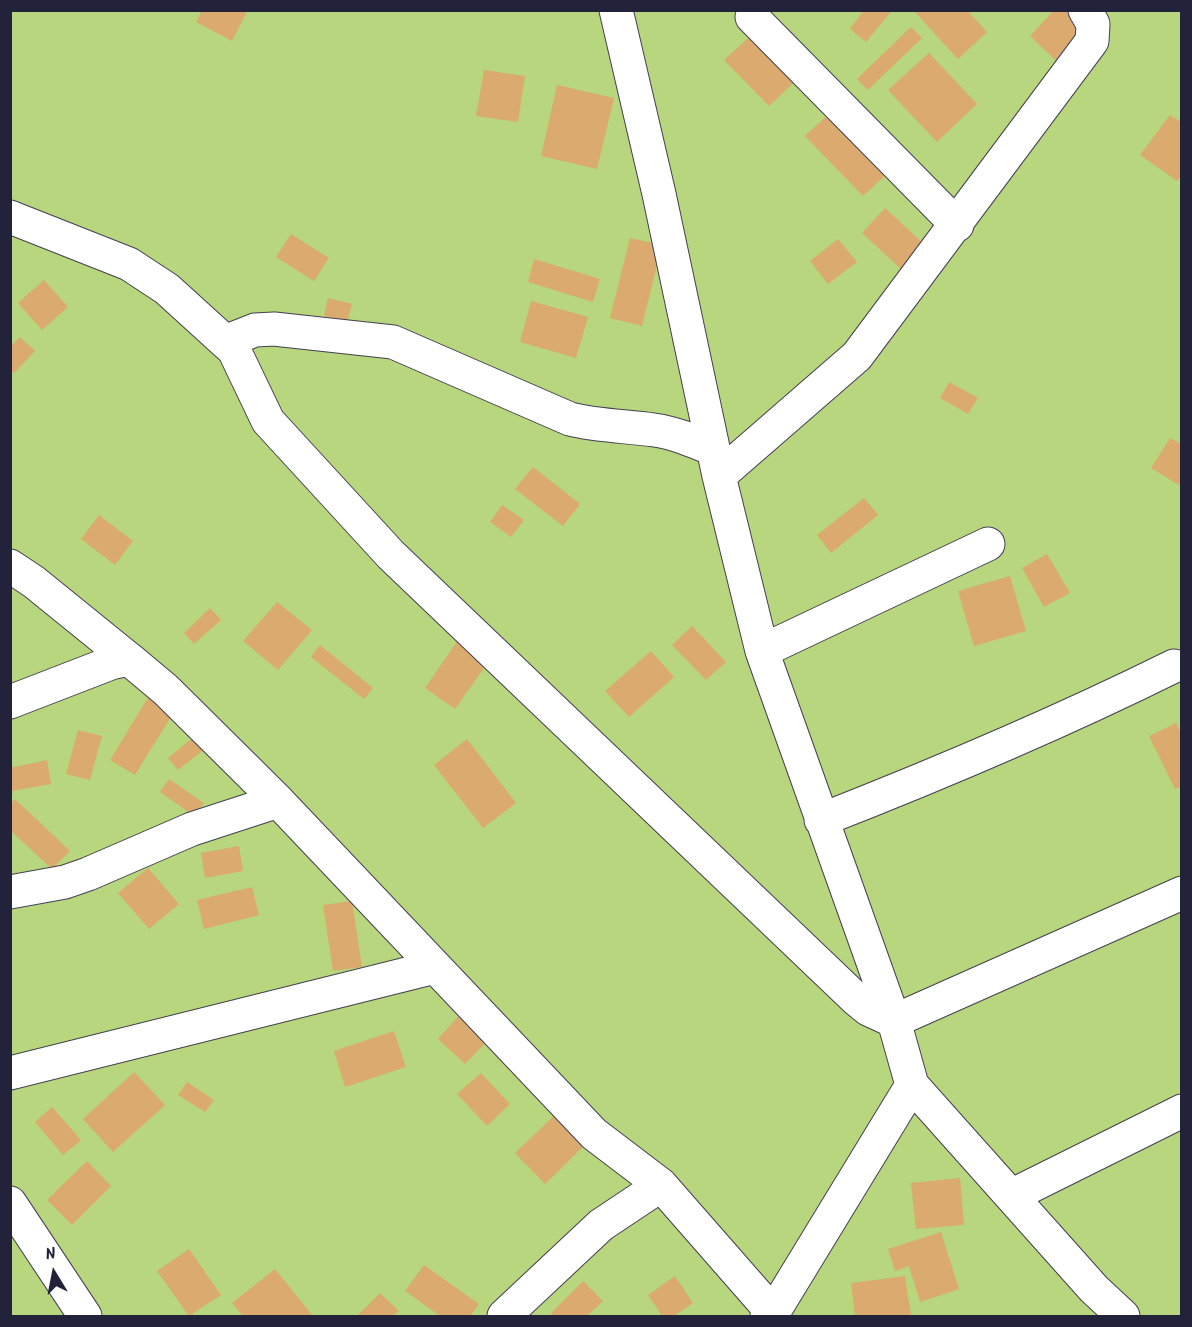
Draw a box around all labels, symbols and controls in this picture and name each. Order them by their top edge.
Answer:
text: N [44,1242,58,1268]
north arrow [24,1243,84,1303]

